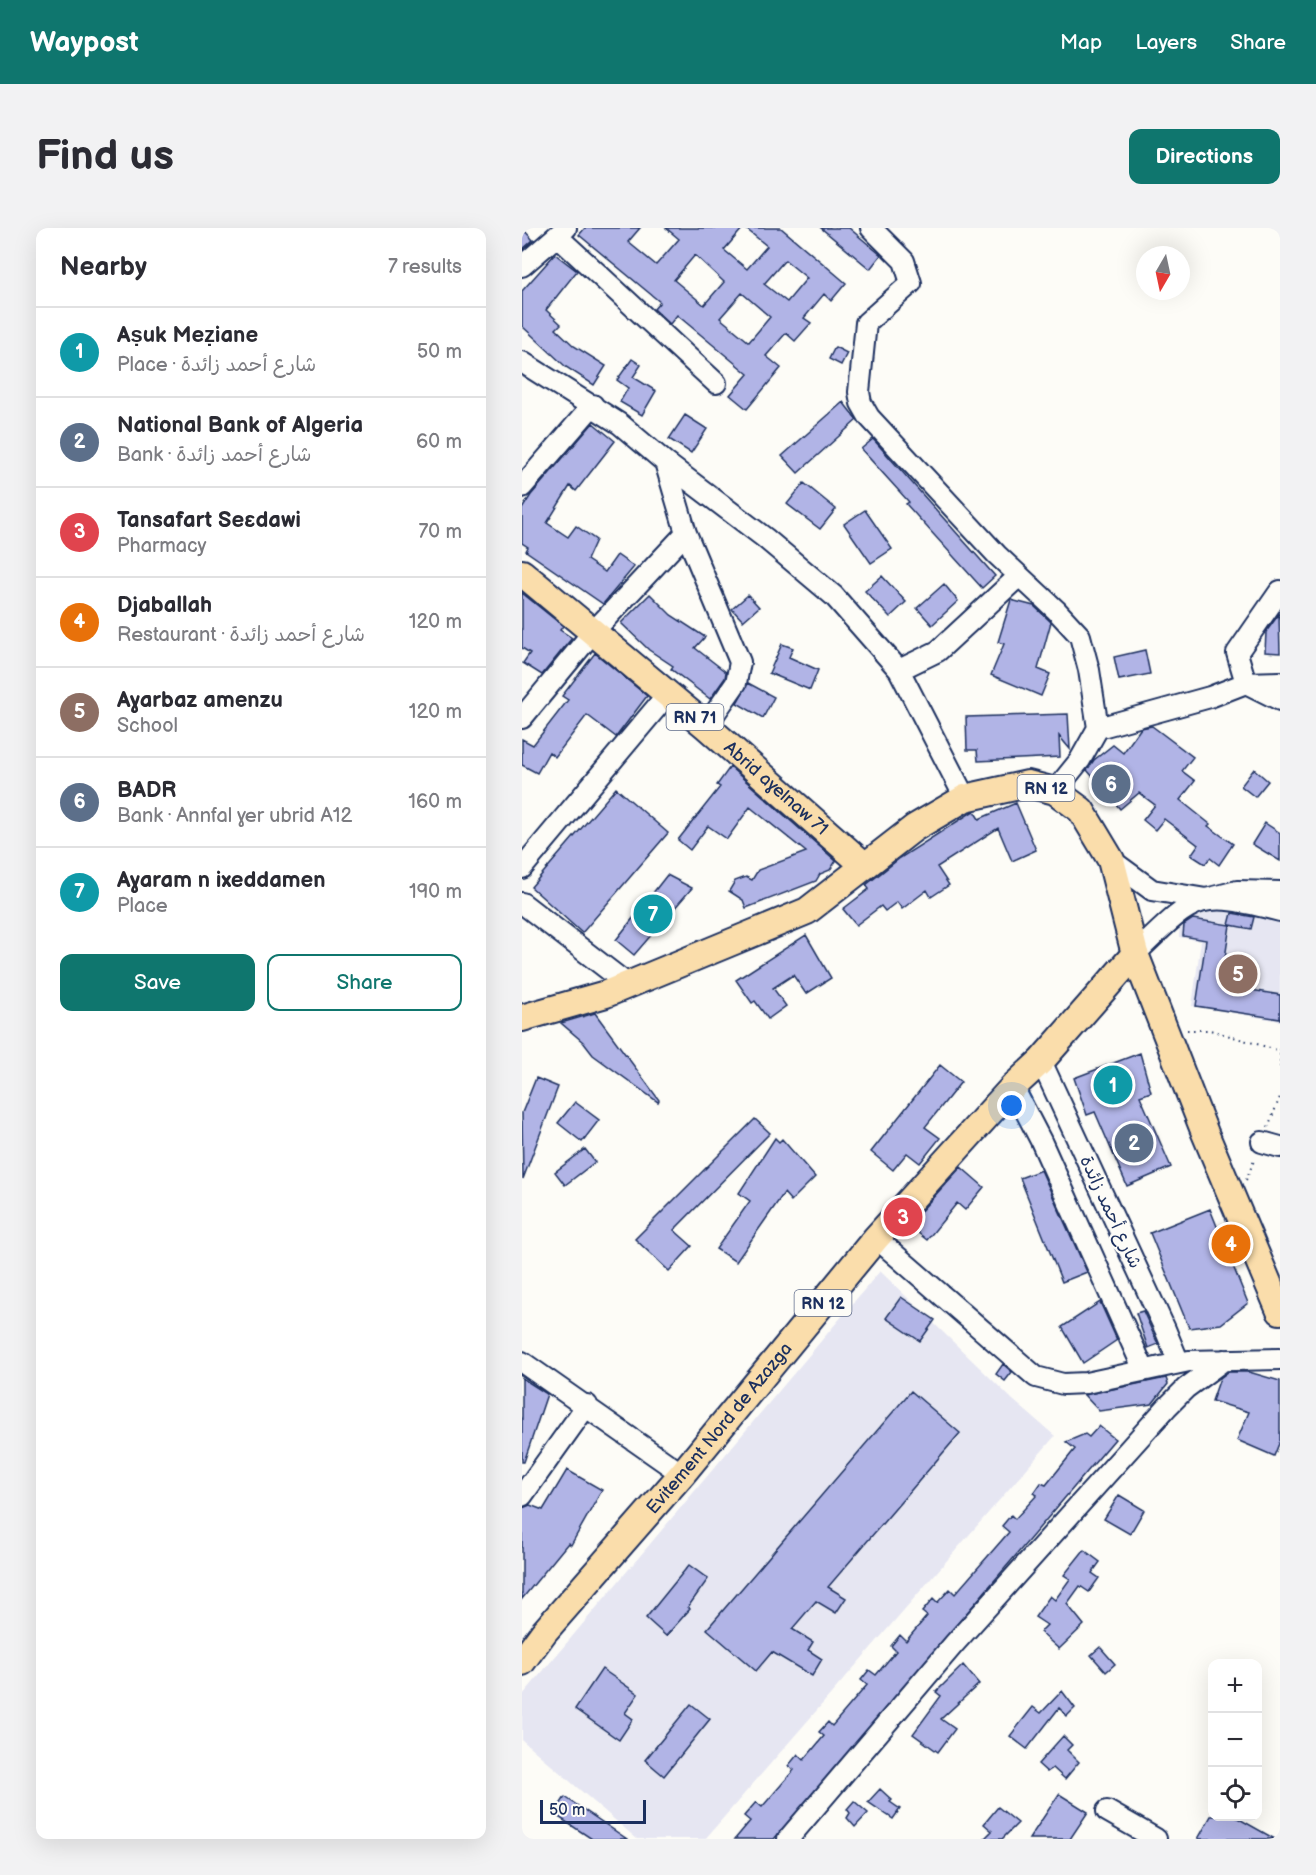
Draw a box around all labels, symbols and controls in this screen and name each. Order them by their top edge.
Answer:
text: Waypost [30,26,139,59]
text: Map [1060,30,1102,55]
text: Layers [1135,30,1197,55]
text: Share [1230,30,1286,55]
button: Directions [1129,129,1280,184]
text: Find us [36,131,174,182]
north arrow [1136,246,1190,300]
text: Nearby [60,252,147,283]
text: 7 results [388,255,462,279]
text: Aṣuk Meẓiane [117,322,258,349]
text: 1 [75,340,84,364]
text: 50 m [417,340,462,364]
text: Place · شارع أحمد زائدة [117,353,316,377]
text: National Bank of Algeria [117,412,363,439]
text: 2 [74,430,85,454]
text: 60 m [416,430,462,454]
text: Bank · شارع أحمد زائدة [117,443,312,467]
text: Tansafart Seɛdawi [117,507,301,534]
text: 3 [74,520,85,544]
text: 70 m [418,520,462,544]
text: Pharmacy [117,534,207,558]
text: Djaballah [117,592,212,619]
text: 4 [74,610,85,634]
text: 120 m [409,610,462,634]
text: Restaurant · شارع أحمد زائدة [117,623,365,647]
text: Aɣarbaz amenzu [117,687,283,714]
text: 5 [74,700,85,724]
text: 120 m [409,700,462,724]
road number: RN 71 [666,704,723,730]
text: School [117,714,178,738]
street label: Abrid aɣelnaw 71 [720,737,832,840]
pin: 6 [1092,762,1130,806]
road number: RN 12 [1018,775,1074,801]
text: BADR [117,777,176,804]
text: 6 [73,790,86,814]
text: 160 m [408,790,462,814]
text: Bank · Annfal ɣer ubrid A12 [117,804,352,828]
text: Aɣaram n ixeddamen [117,867,326,894]
text: 7 [74,880,85,904]
text: 190 m [409,880,462,904]
pin: 7 [634,892,672,936]
text: Place [117,894,168,918]
pin: 5 [1218,952,1258,996]
button: Save [60,954,255,1011]
button: Share [267,954,462,1011]
pin: 1 [1094,1062,1132,1108]
your location [997,1091,1026,1120]
pin: 2 [1114,1120,1154,1166]
street label: شارع أحمد زائدة [1074,1153,1146,1272]
pin: 3 [884,1194,922,1240]
pin: 4 [1212,1222,1250,1266]
road number: RN 12 [794,1290,852,1316]
street label: Evitement Nord de Azazga [642,1339,797,1518]
map controls [1208,1659,1262,1821]
button: + [1208,1659,1262,1713]
button: − [1208,1713,1262,1767]
button: locate [1208,1767,1262,1821]
scale bar [540,1797,646,1824]
text: 50 m [549,1801,585,1820]

